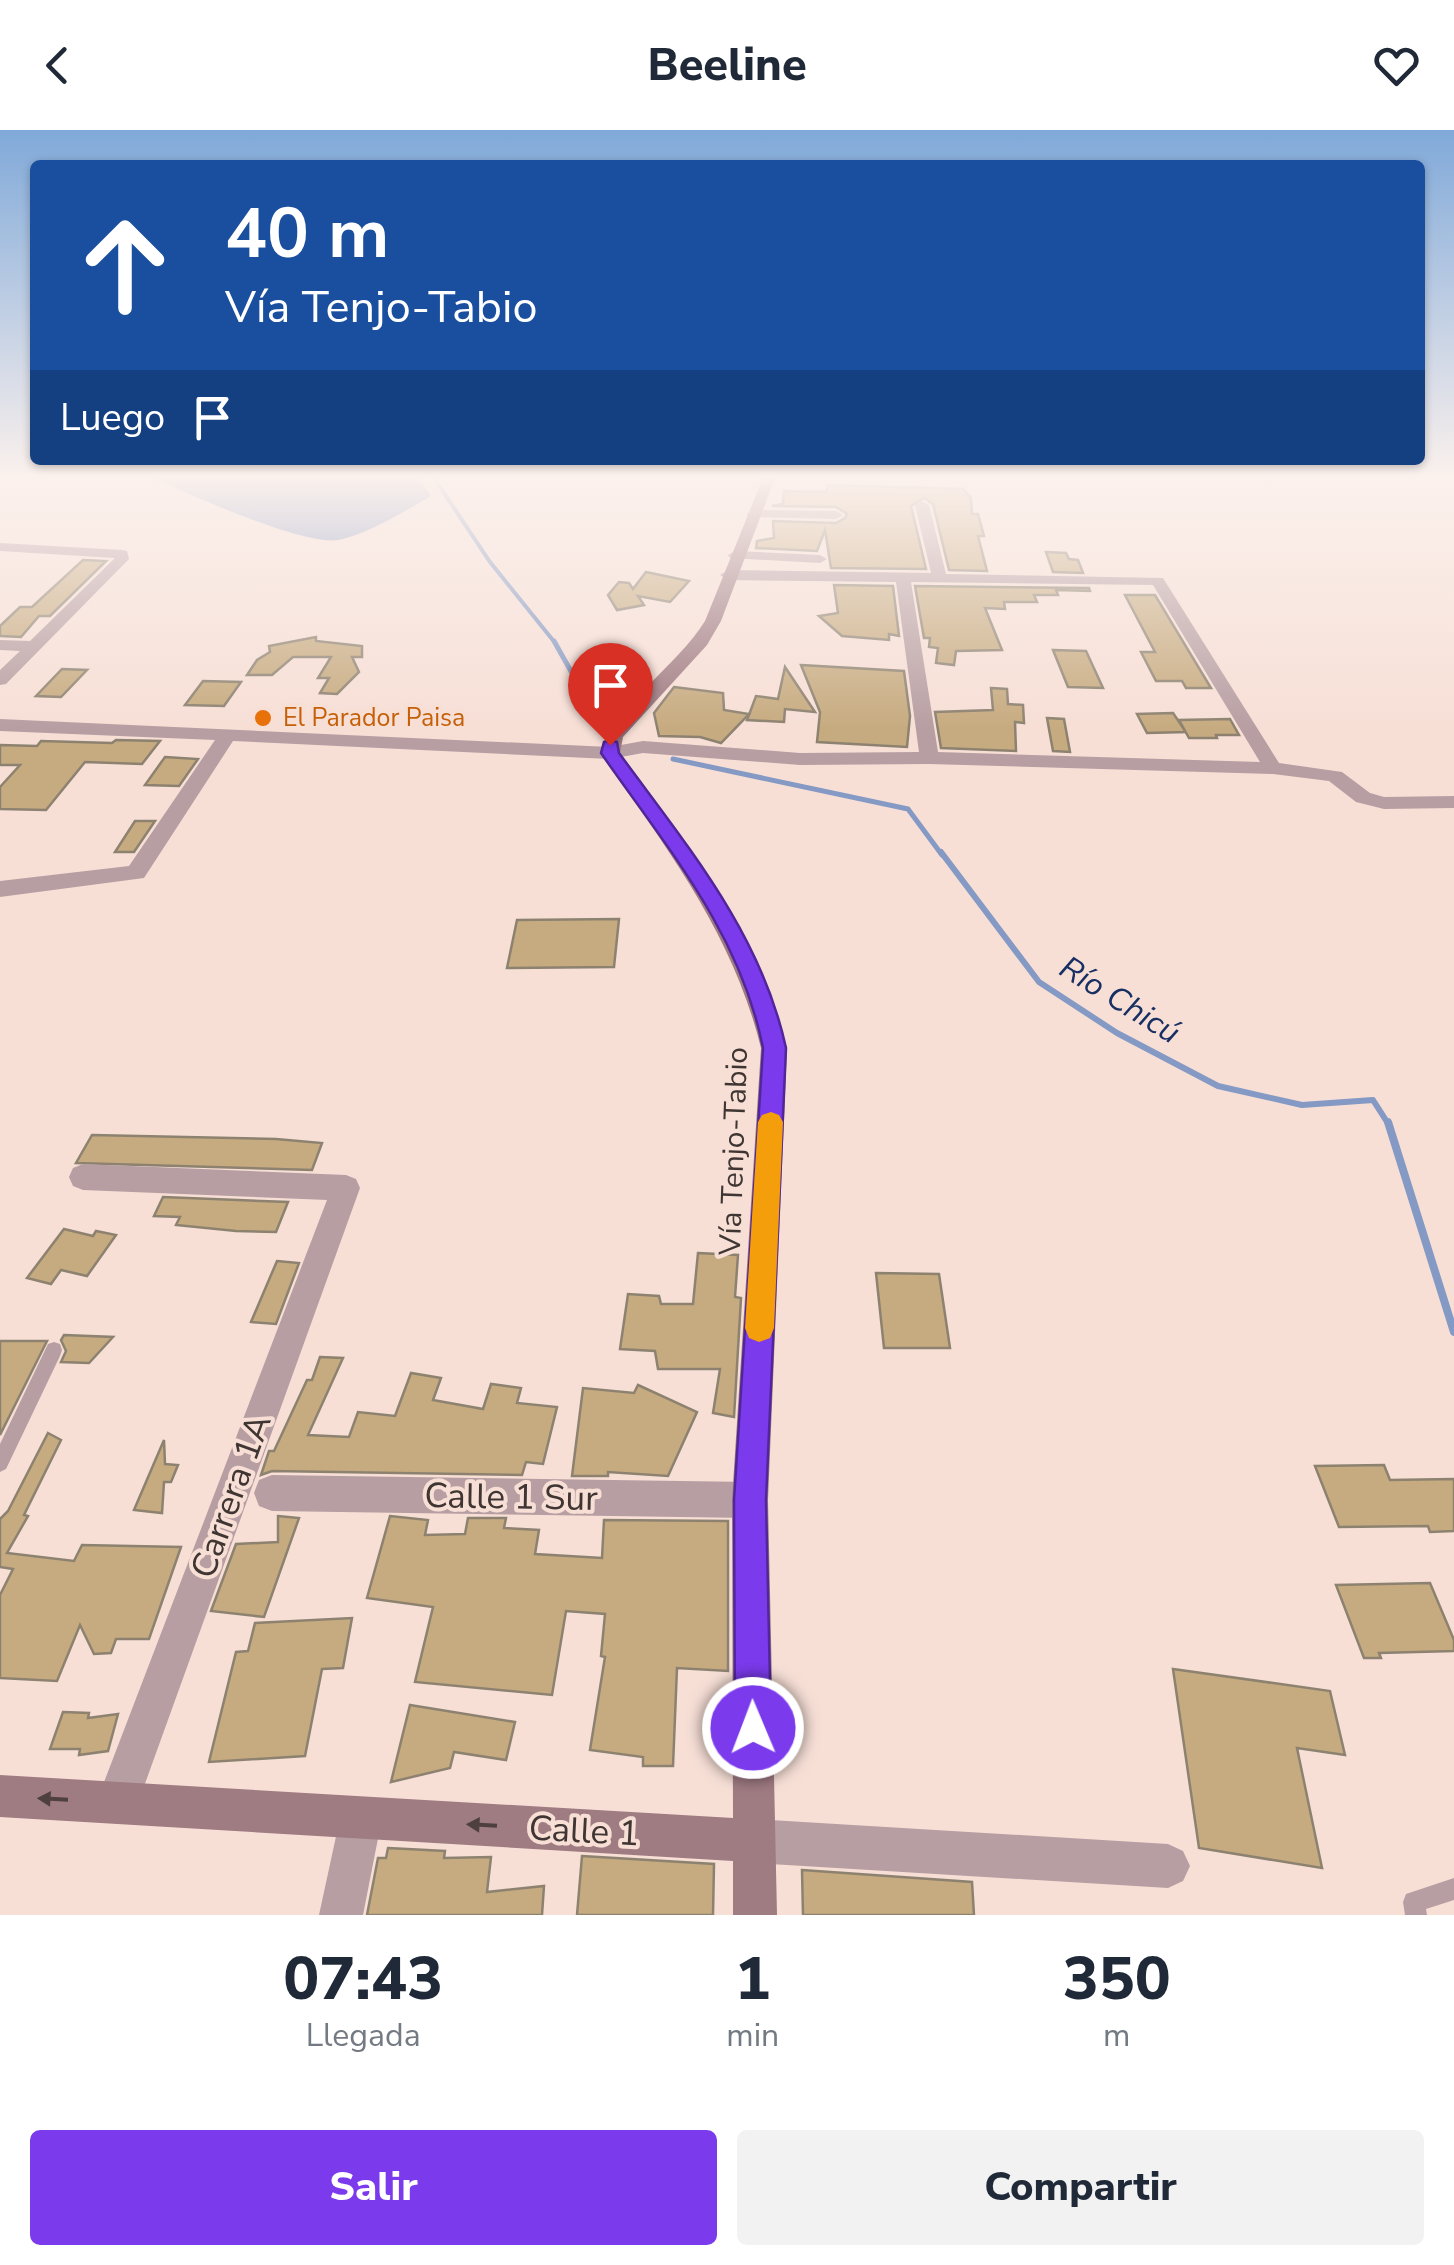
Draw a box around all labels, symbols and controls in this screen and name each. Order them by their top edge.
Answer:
text: Beeline [647,35,807,96]
icon: back [30,38,85,93]
icon: heart [1369,38,1424,93]
text: 40 m [225,186,389,282]
icon: ahead [60,200,190,330]
text: Vía Tenjo-Tabio [225,277,538,338]
icon: arrive [185,390,240,445]
text: Luego [60,392,165,443]
pin [568,643,653,746]
icon: arrive [583,658,638,713]
place label: El Parador Paisa [283,701,465,735]
marker: El Parador Paisa [252,707,274,729]
water label: Río Chicú [1051,946,1189,1054]
street label: Vía Tenjo-Tabio [710,1046,758,1257]
street label: Carrera 1A [180,1407,282,1585]
street label: Calle 1 Sur [424,1472,599,1522]
position arrow [701,1676,805,1780]
one-way arrow [37,1791,69,1807]
street label: Calle 1 [527,1805,641,1857]
one-way arrow [466,1817,498,1833]
text: 07:43 [283,1938,443,2020]
text: 1 [735,1938,771,2020]
text: 350 [1063,1938,1171,2020]
text: Llegada [306,2014,421,2057]
text: min [726,2014,779,2057]
text: m [1103,2014,1130,2057]
button: Salir [30,2130,717,2245]
button: Compartir [737,2130,1424,2245]

